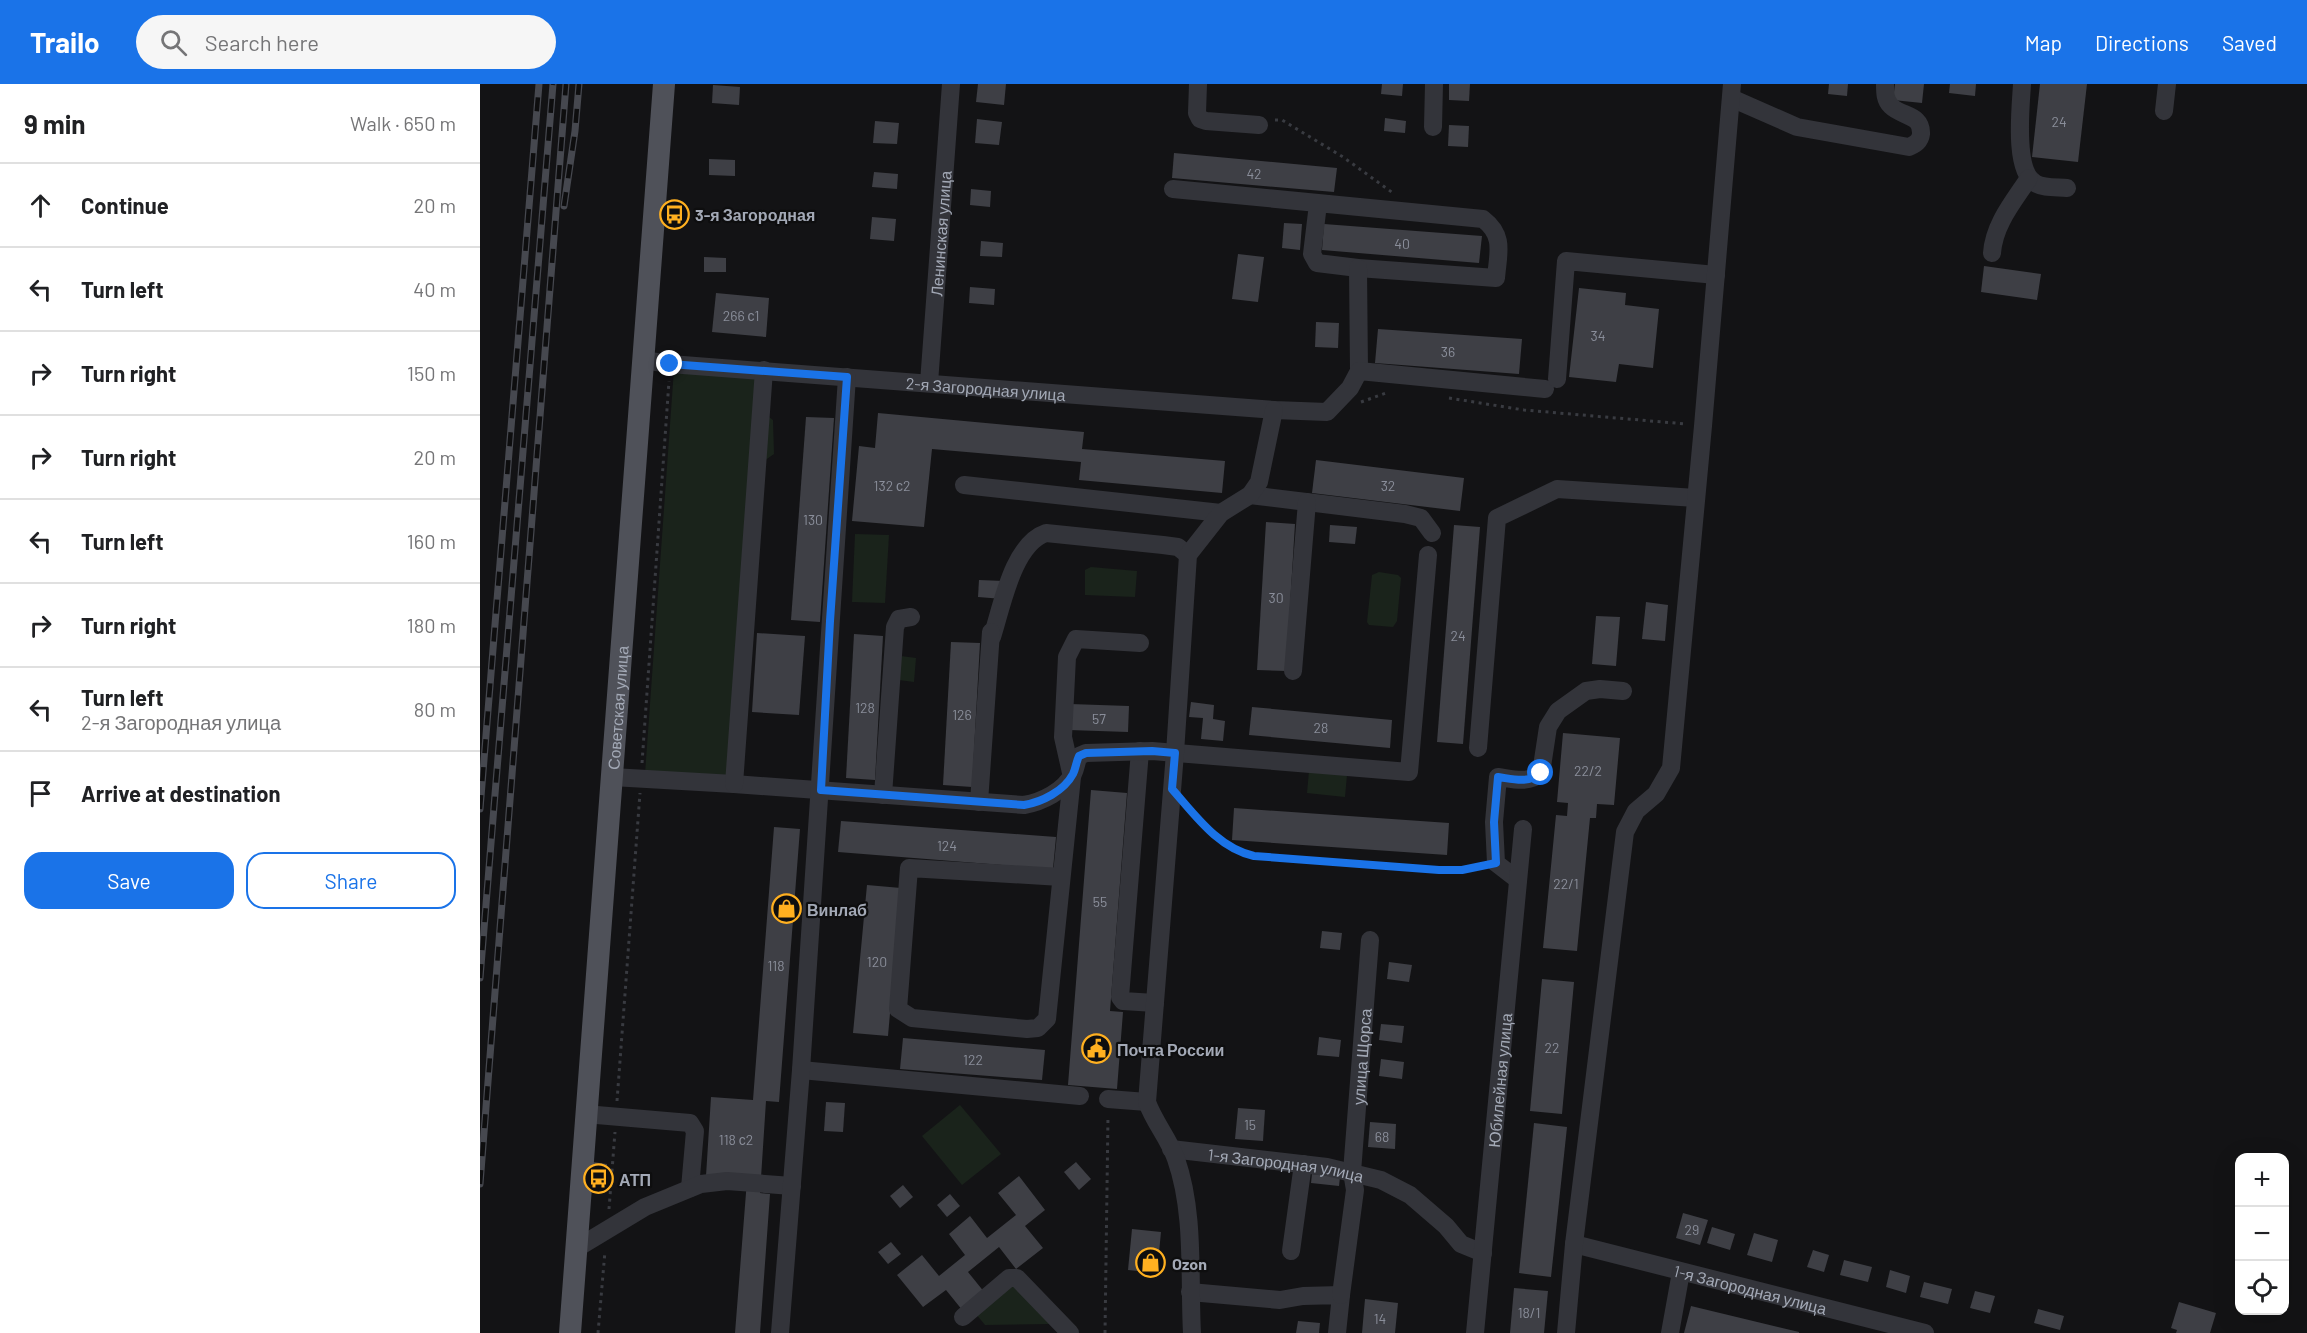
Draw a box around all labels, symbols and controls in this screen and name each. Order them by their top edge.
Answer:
search box [136,15,556,69]
text: Trailo [30,25,100,59]
icon: search [157,26,190,59]
text: Search here [205,29,319,55]
text: Map [2025,30,2062,55]
text: Directions [2095,30,2189,55]
text: Saved [2222,30,2277,55]
text: 9 min [24,108,86,139]
text: Walk · 650 m [350,111,456,135]
house number: 24 [2051,113,2067,130]
house number: 42 [1246,165,1262,182]
street label: Ленинская улица [926,170,954,297]
icon: ahead [24,189,57,222]
text: Continue [81,192,169,218]
text: 20 m [413,193,456,217]
bus stop icon: 3-я Загородная [658,198,690,230]
place label: 3-я Загородная [695,205,815,224]
house number: 40 [1394,235,1410,252]
icon: left [24,273,57,306]
text: Turn left [81,276,164,302]
text: 40 m [413,277,456,301]
house number: 266 с1 [723,307,759,324]
house number: 34 [1591,327,1605,344]
house number: 36 [1441,343,1455,360]
route end [656,350,682,376]
icon: right [24,357,57,390]
text: Turn right [81,360,176,386]
text: 150 m [407,361,456,385]
street label: 2-я Загородная улица [905,372,1066,404]
icon: right [24,441,57,474]
text: Turn right [81,444,176,470]
text: 20 m [413,445,456,469]
house number: 132 с2 [874,477,910,494]
house number: 32 [1381,477,1395,494]
house number: 130 [803,511,823,528]
icon: left [24,525,57,558]
text: Turn left [81,528,164,554]
text: 160 m [407,529,456,553]
house number: 30 [1268,589,1284,606]
icon: right [24,609,57,642]
text: Turn right [81,612,176,638]
text: 180 m [407,613,456,637]
house number: 24 [1450,627,1466,644]
street label: Советская улица [603,645,631,771]
text: Turn left [81,684,164,710]
icon: left [24,693,57,726]
text: 80 m [414,697,456,721]
house number: 128 [855,699,875,716]
house number: 126 [952,706,972,723]
text: 2-я Загородная улица [81,710,281,734]
house number: 57 [1092,710,1106,727]
house number: 28 [1314,719,1328,736]
route start [1527,759,1553,785]
house number: 22/2 [1574,762,1602,779]
icon: arrive [24,777,57,810]
text: Arrive at destination [81,780,280,806]
house number: 124 [937,837,957,854]
button: Save [24,852,234,909]
button: Share [246,852,456,909]
house number: 22/1 [1553,875,1579,892]
shop icon: Винлаб [770,893,802,925]
house number: 55 [1093,893,1107,910]
place label: Винлаб [807,900,867,919]
house number: 120 [867,953,887,970]
house number: 118 [767,957,785,974]
street label: улица Щорса [1348,1007,1374,1106]
street label: Юбилейная улица [1483,1012,1515,1148]
public building icon: Почта России [1080,1033,1112,1065]
house number: 22 [1544,1039,1560,1056]
place label: Почта России [1117,1040,1224,1059]
house number: 122 [963,1051,983,1068]
house number: 15 [1244,1116,1256,1133]
house number: 68 [1375,1128,1389,1145]
house number: 118 с2 [719,1131,753,1148]
street label: 1-я Загородная улица [1207,1144,1366,1185]
map controls [2235,1153,2289,1315]
button: + [2235,1153,2289,1207]
bus stop icon: АТП [582,1163,614,1195]
place label: АТП [619,1170,651,1189]
button: − [2235,1207,2289,1261]
house number: 29 [1685,1221,1699,1238]
shop icon: Ozon [1135,1247,1167,1279]
place label: Ozon [1172,1254,1207,1273]
street label: 1-я Загородная улица [1672,1260,1829,1317]
button: locate [2235,1261,2289,1315]
house number: 18/1 [1518,1304,1540,1321]
house number: 14 [1374,1310,1386,1327]

